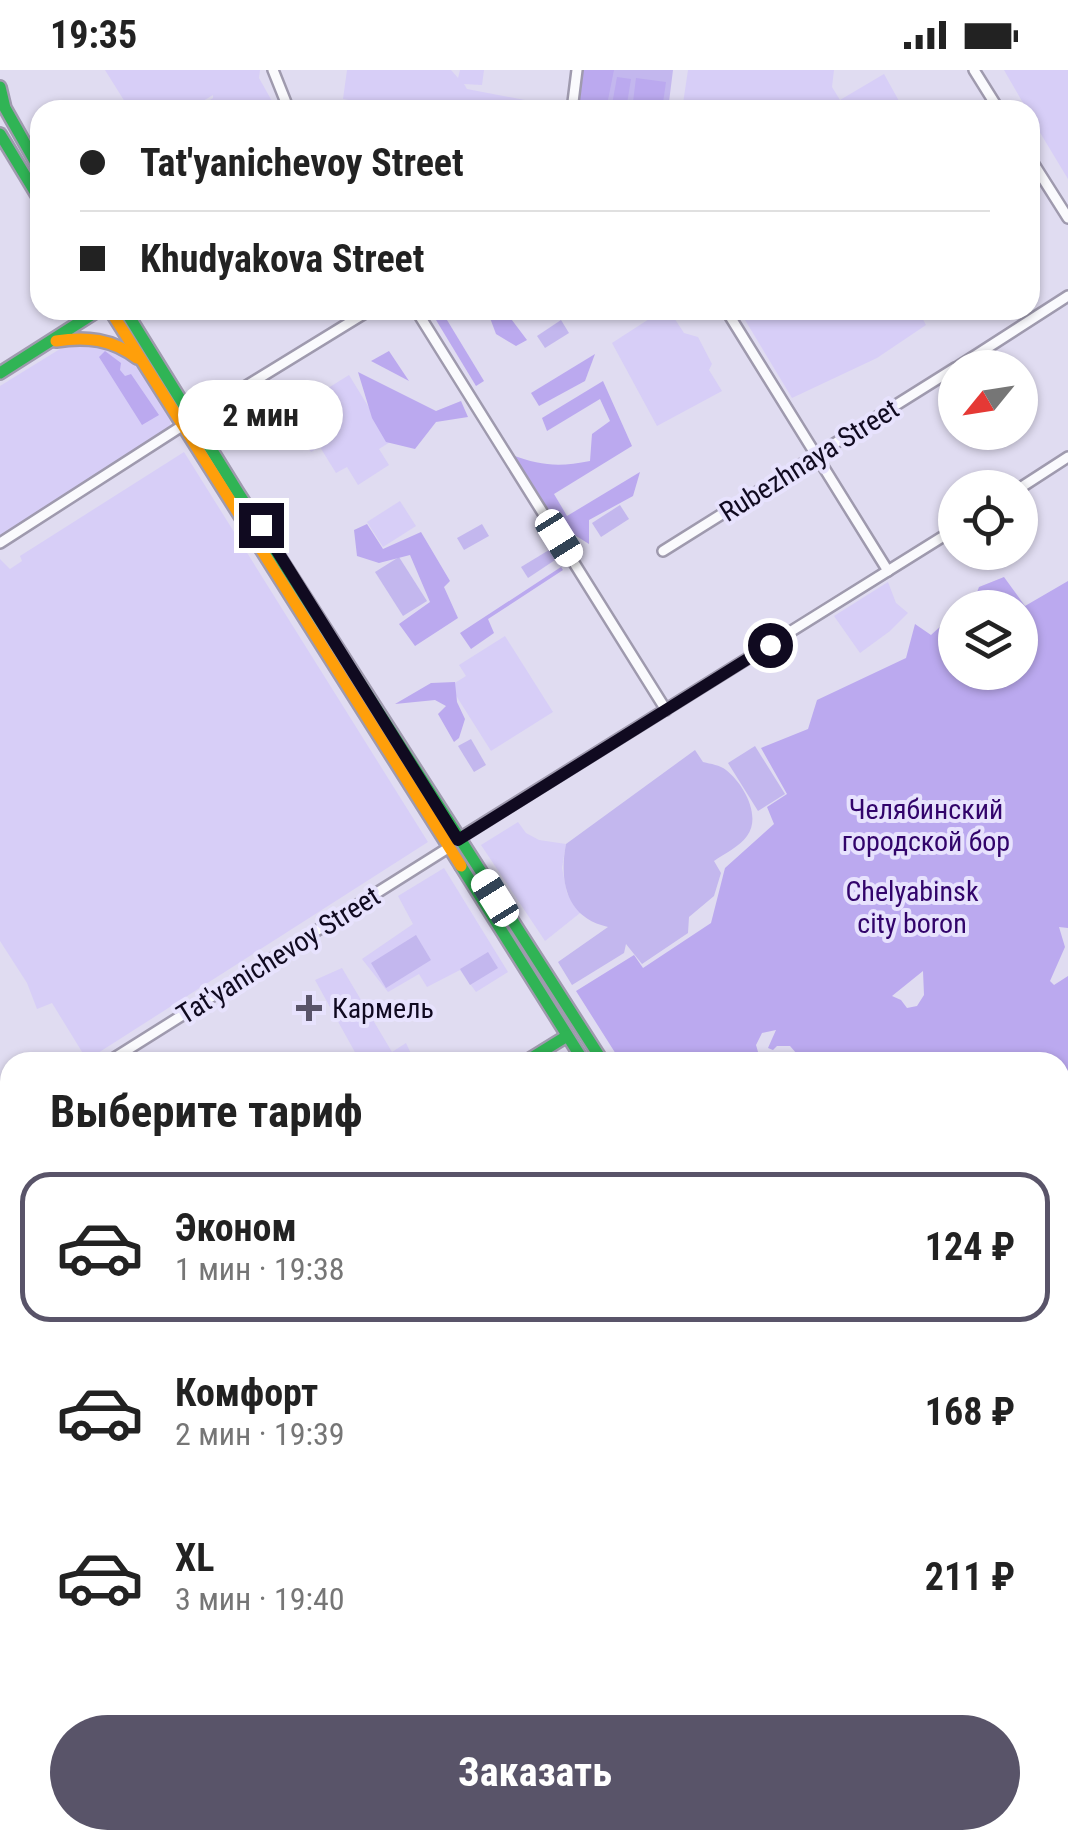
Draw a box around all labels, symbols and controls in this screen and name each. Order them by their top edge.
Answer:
text: 19:35 [50,13,137,57]
text: Tat'yanichevoy Street [140,141,464,185]
text: Khudyakova Street [140,237,424,281]
north arrow [938,350,1038,450]
map controls [938,350,1038,690]
callout: 2 мин [178,380,344,450]
street label: Rubezhnaya Street [714,392,905,529]
text: 2 мин [222,396,299,434]
button: locate [938,470,1038,570]
route end [239,503,284,548]
car [530,505,588,571]
button: layers [938,590,1038,690]
route start [748,623,793,668]
park label: Челябинский городской бор [842,793,1010,858]
car [466,865,524,931]
park label: Chelyabinsk city boron [846,875,979,940]
street label: Tat'yanichevoy Street [171,880,386,1031]
place label: Кармель [332,992,434,1025]
marker: Кармель [296,995,322,1021]
text: Выберите тариф [50,1085,363,1138]
icon: car [55,1202,145,1292]
text: Эконом [175,1206,297,1250]
text: 124 ₽ [925,1225,1015,1269]
text: 1 мин · 19:38 [175,1250,345,1288]
icon: car [55,1367,145,1457]
text: Комфорт [175,1371,318,1415]
text: 168 ₽ [925,1390,1015,1434]
text: 2 мин · 19:39 [175,1415,345,1453]
icon: car [55,1532,145,1622]
text: XL [175,1536,214,1580]
text: 211 ₽ [925,1555,1015,1599]
text: 3 мин · 19:40 [175,1580,345,1618]
button: Заказать [50,1715,1020,1830]

